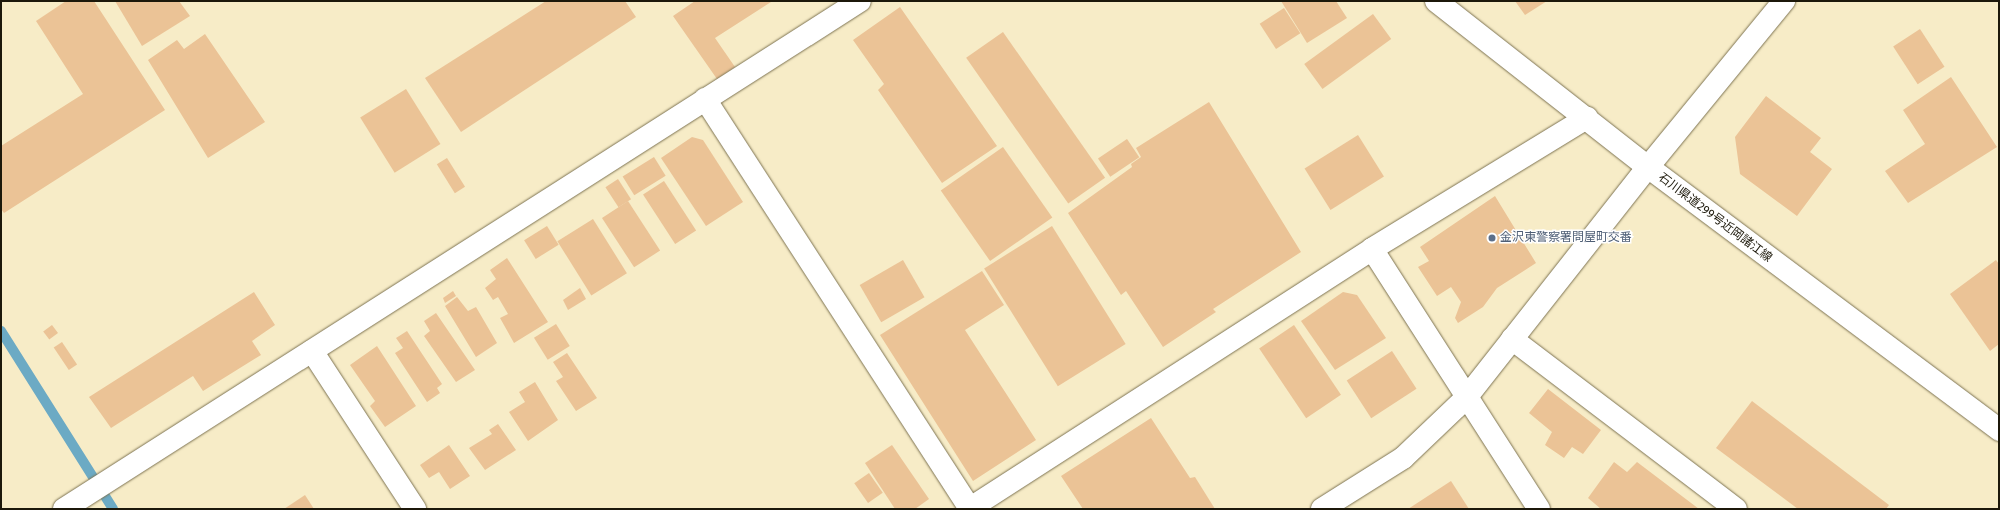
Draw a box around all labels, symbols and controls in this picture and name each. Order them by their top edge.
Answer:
street label: 石川県道299号近岡諸江線 [1655,171,1775,265]
place label: 金沢東警察署問屋町交番 [1500,231,1632,245]
marker: 金沢東警察署問屋町交番 [1487,233,1497,243]

